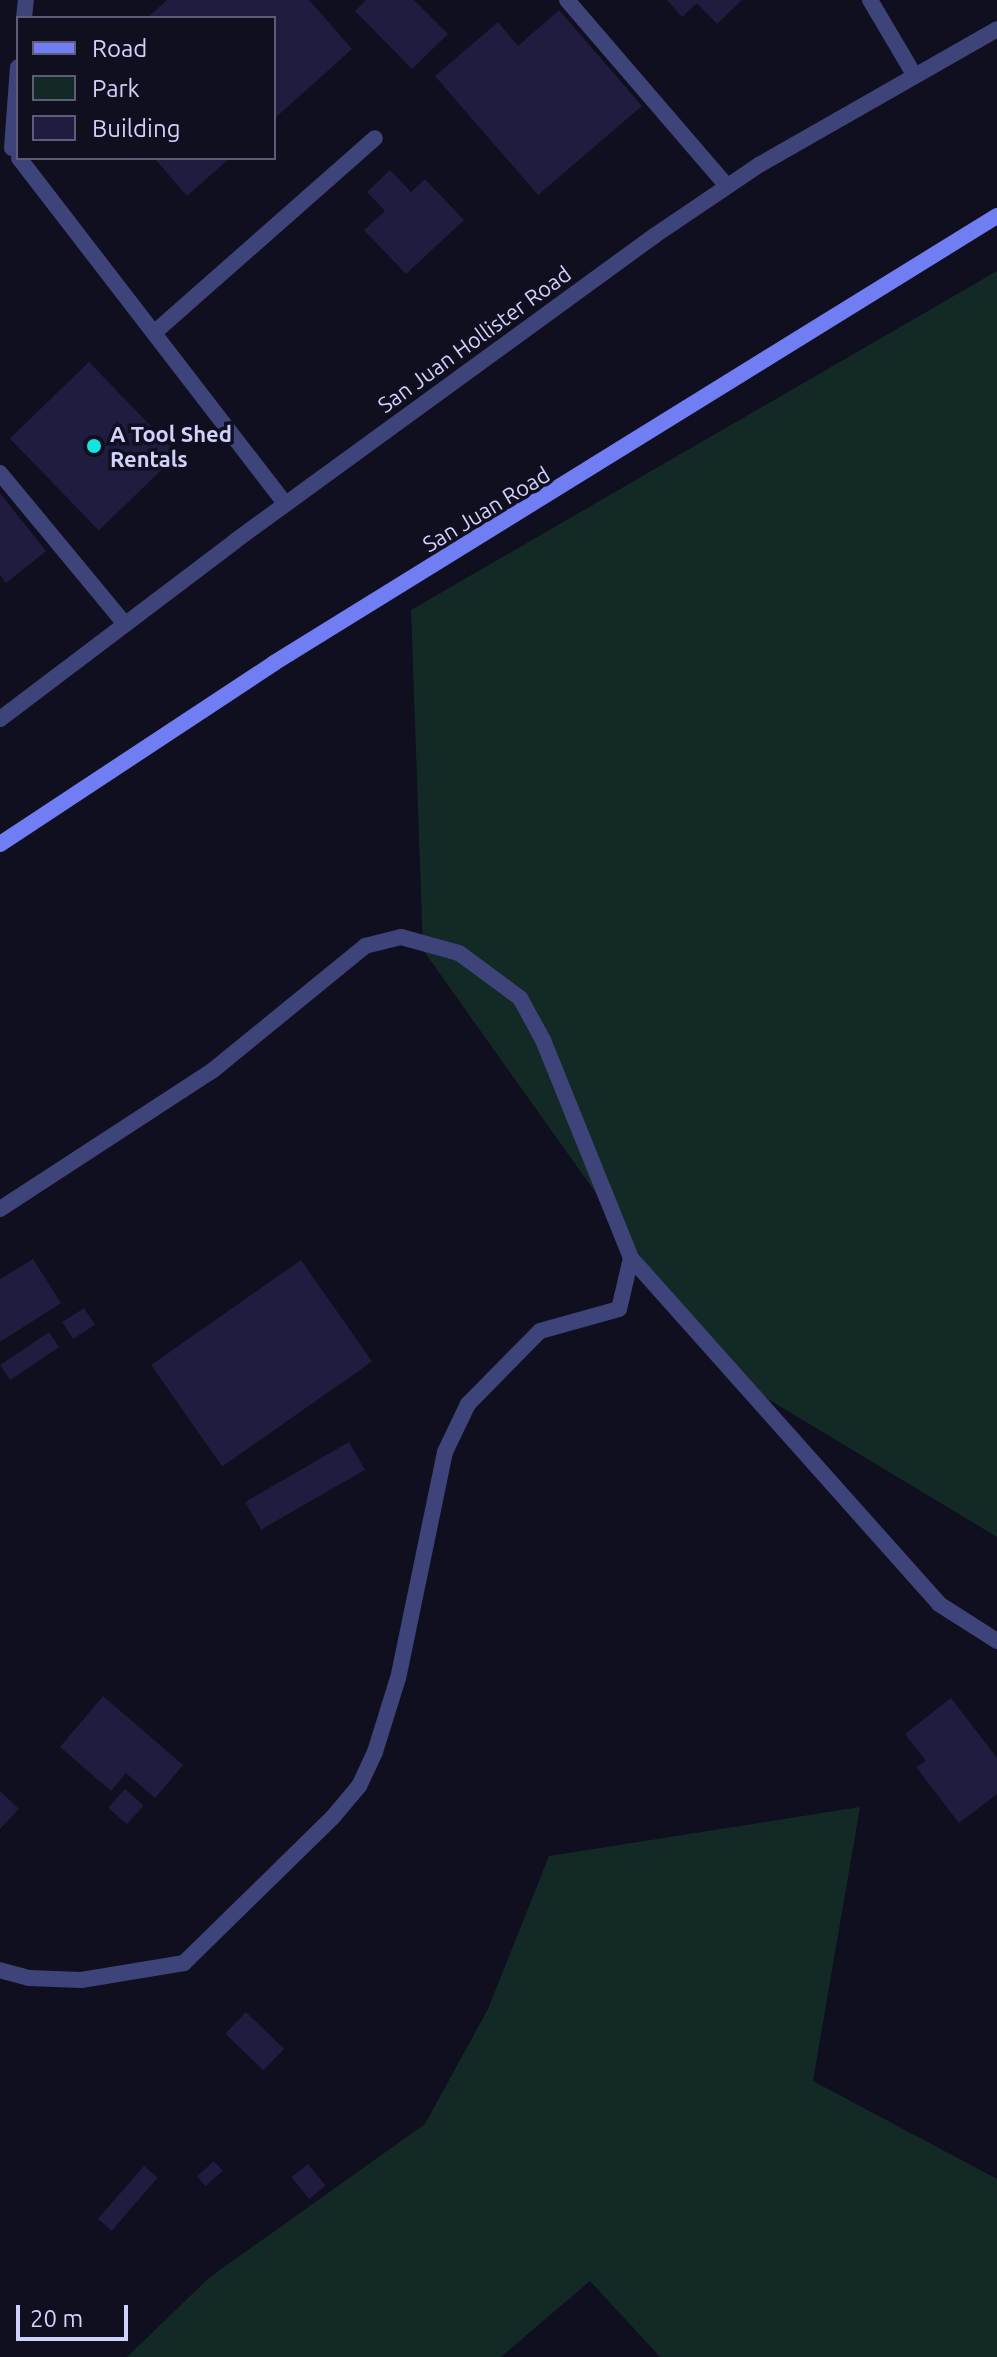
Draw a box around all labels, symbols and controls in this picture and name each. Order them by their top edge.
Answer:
legend [16,16,276,160]
text: Road [92,35,147,62]
text: Park [92,75,140,102]
text: Building [92,115,180,142]
street label: San Juan Hollister Road [372,260,576,418]
place label: A Tool Shed Rentals [110,420,232,472]
marker: A Tool Shed Rentals [85,437,103,455]
street label: San Juan Road [418,461,554,557]
scale bar [20,2289,132,2339]
text: 20 m [30,2305,83,2332]

